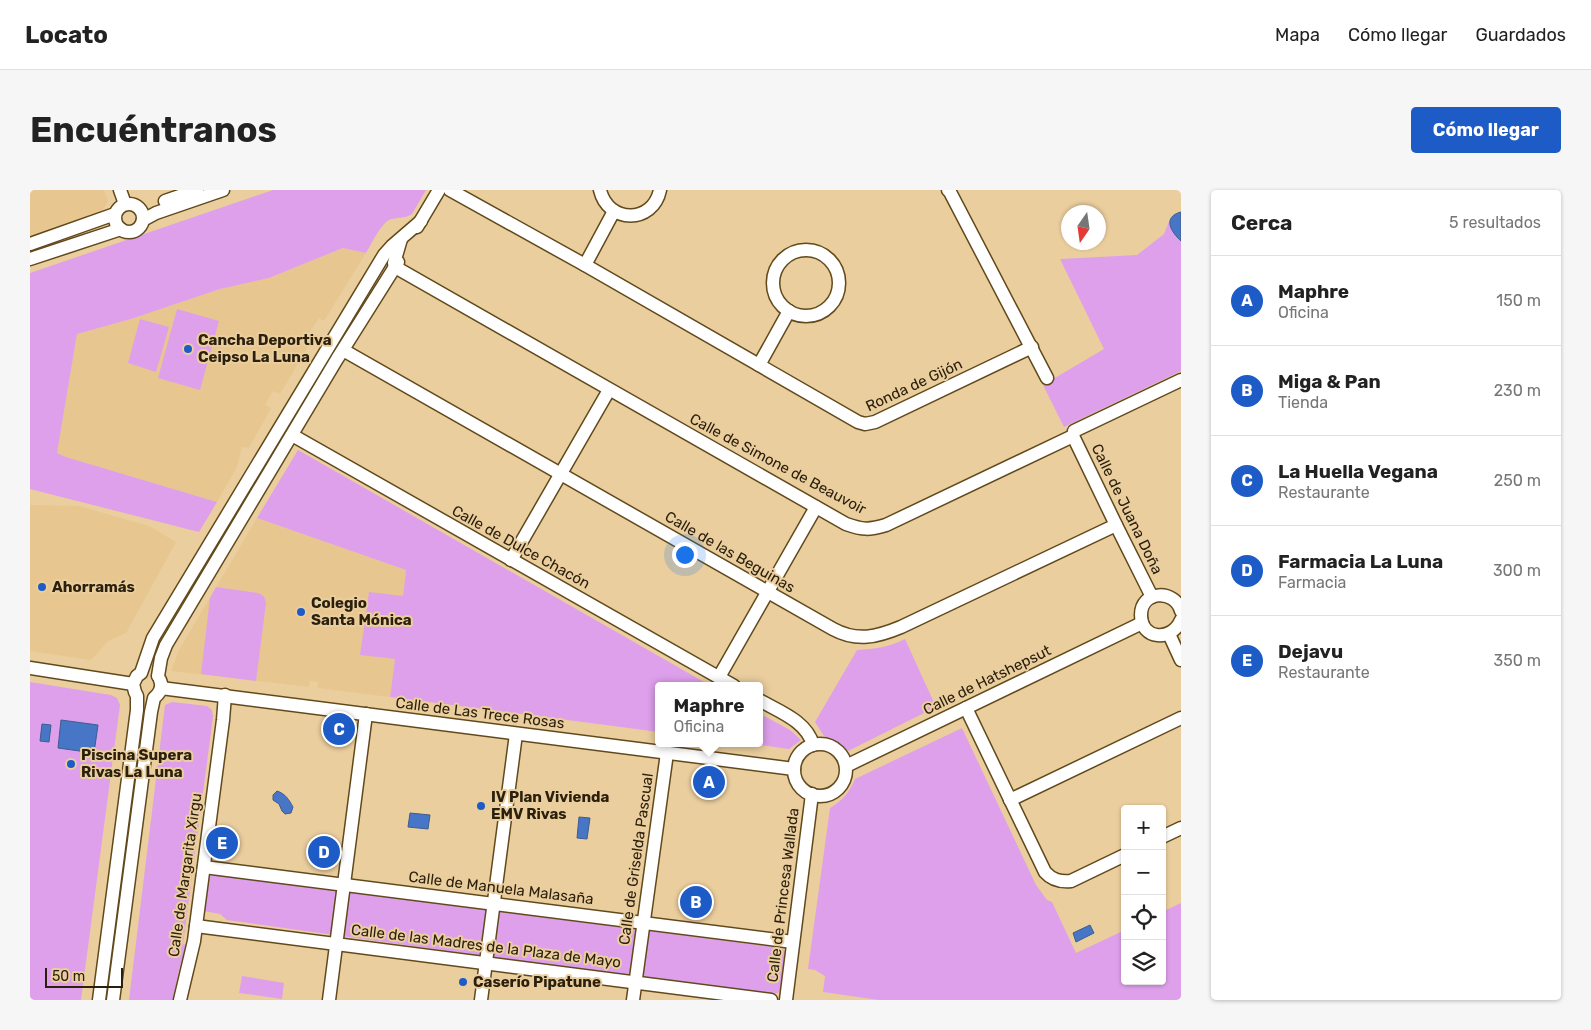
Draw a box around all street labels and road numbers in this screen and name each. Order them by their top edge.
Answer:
street label: Ronda de Gijón [863,355,965,415]
street label: Calle de Simone de Beauvoir [687,410,870,518]
street label: Calle de Juana Doña [1088,441,1166,577]
street label: Calle de Dulce Chacón [449,501,593,593]
street label: Calle de las Beguinas [662,507,798,597]
street label: Calle de Hatshepsut [920,641,1054,719]
street label: Calle de Las Trece Rosas [395,694,566,732]
street label: Calle de Griselda Pascual [615,772,657,946]
street label: Calle de Margarita Xirgu [165,792,205,958]
street label: Calle de Princesa Wallada [763,807,803,983]
street label: Calle de Manuela Malasaña [407,868,595,908]
street label: Calle de las Madres de la Plaza de Mayo [350,921,622,971]

